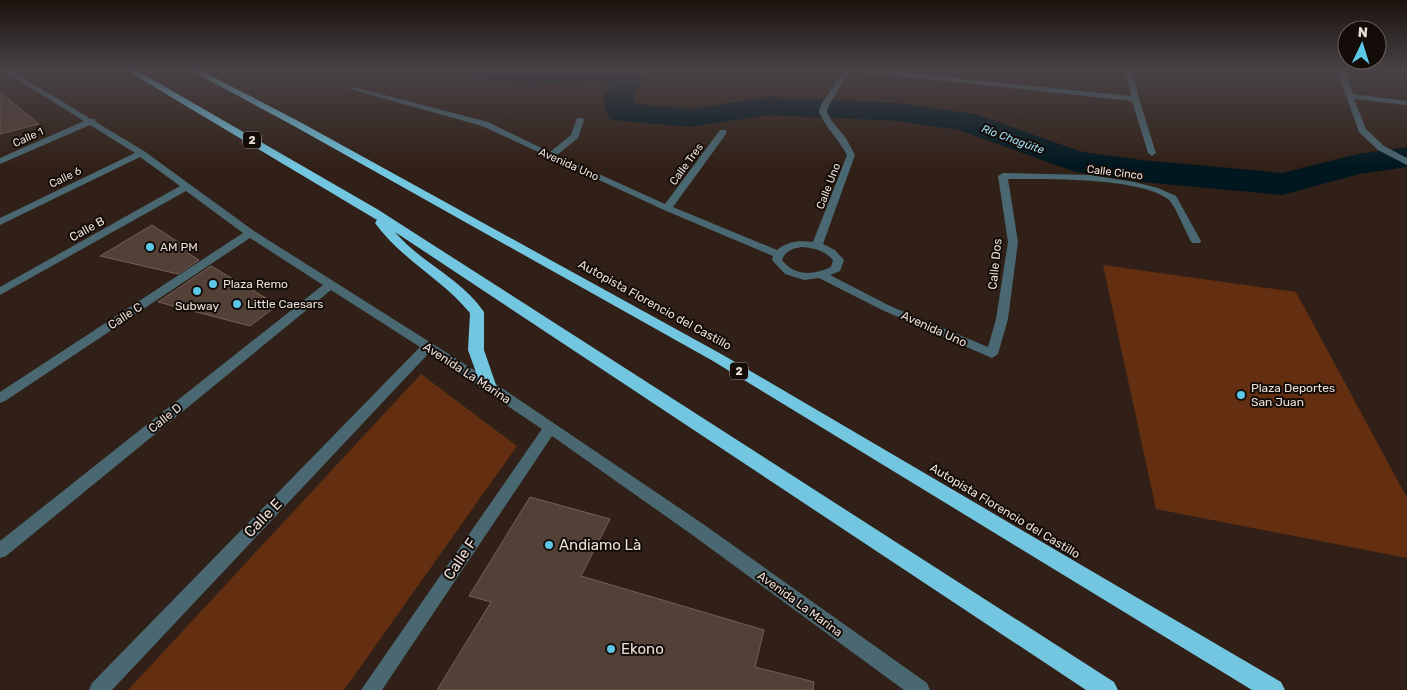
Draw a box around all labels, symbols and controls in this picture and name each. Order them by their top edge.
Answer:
north arrow [1337,20,1387,70]
text: N [1357,24,1368,41]
water label: Río Chagüite [980,122,1046,157]
street label: Calle 1 [11,125,46,150]
road number: 2 [243,132,261,148]
street label: Calle Tres [667,140,706,188]
street label: Avenida Uno [537,145,601,183]
street label: Calle Uno [814,161,843,211]
street label: Calle Cinco [1086,163,1144,182]
street label: Calle 6 [47,164,84,191]
street label: Calle B [67,214,107,244]
street label: Calle Dos [985,238,1005,290]
place label: AM PM [160,240,198,254]
marker: AM PM [144,241,156,253]
street label: Autopista Florencio del Castillo [576,257,734,353]
place label: Plaza Remo [223,277,288,291]
marker: Plaza Remo [207,278,219,290]
marker: Subway [191,285,203,297]
place label: Little Caesars [247,297,323,311]
marker: Little Caesars [231,298,243,310]
place label: Subway [175,299,219,313]
street label: Calle C [105,300,145,332]
street label: Avenida Uno [899,308,969,350]
street label: Avenida La Marina [421,339,513,407]
road number: 2 [730,362,748,380]
place label: Plaza Deportes San Juan [1251,381,1335,409]
marker: Plaza Deportes San Juan [1235,389,1247,401]
street label: Calle D [146,400,184,436]
street label: Autopista Florencio del Castillo [927,461,1083,561]
street label: Calle E [240,495,286,541]
street label: Calle F [440,535,481,583]
place label: Andiamo Là [559,536,641,554]
marker: Andiamo Là [543,539,555,551]
street label: Avenida La Marina [755,568,845,640]
place label: Ekono [621,640,664,658]
marker: Ekono [605,643,617,655]

